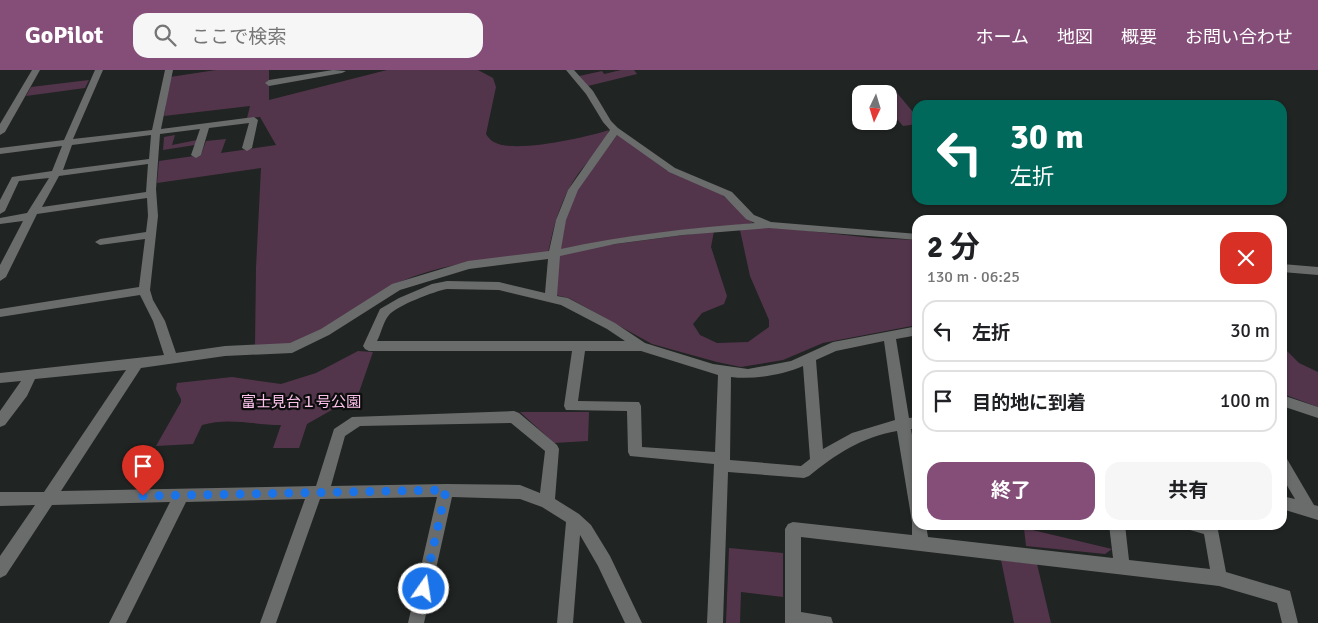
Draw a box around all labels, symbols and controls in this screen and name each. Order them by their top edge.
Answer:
search box [133,13,483,58]
text: GoPilot [25,20,103,50]
icon: search [151,21,179,49]
text: ここで検索 [191,25,286,49]
text: ホーム [976,26,1029,48]
text: 地図 [1057,26,1093,48]
text: 概要 [1121,26,1157,48]
text: お問い合わせ [1185,26,1293,48]
north arrow [852,85,898,130]
map controls [852,85,897,130]
text: 30 m [1010,115,1084,158]
icon: left [927,120,992,185]
text: 左折 [1010,163,1054,190]
text: 2 分 [927,229,980,266]
button: close [1220,232,1272,284]
text: 130 m · 06:25 [927,267,1020,287]
icon: left [929,317,957,345]
text: 30 m [1230,319,1270,343]
text: 左折 [972,321,1010,345]
icon: arrive [929,387,957,415]
text: 100 m [1220,389,1270,413]
text: 目的地に到着 [972,391,1086,415]
park label: 富士見台１号公園 [241,393,361,411]
pin [122,445,164,496]
icon: arrive [129,452,157,480]
button: 終了 [927,462,1095,520]
button: 共有 [1105,462,1272,520]
position arrow [397,562,449,614]

